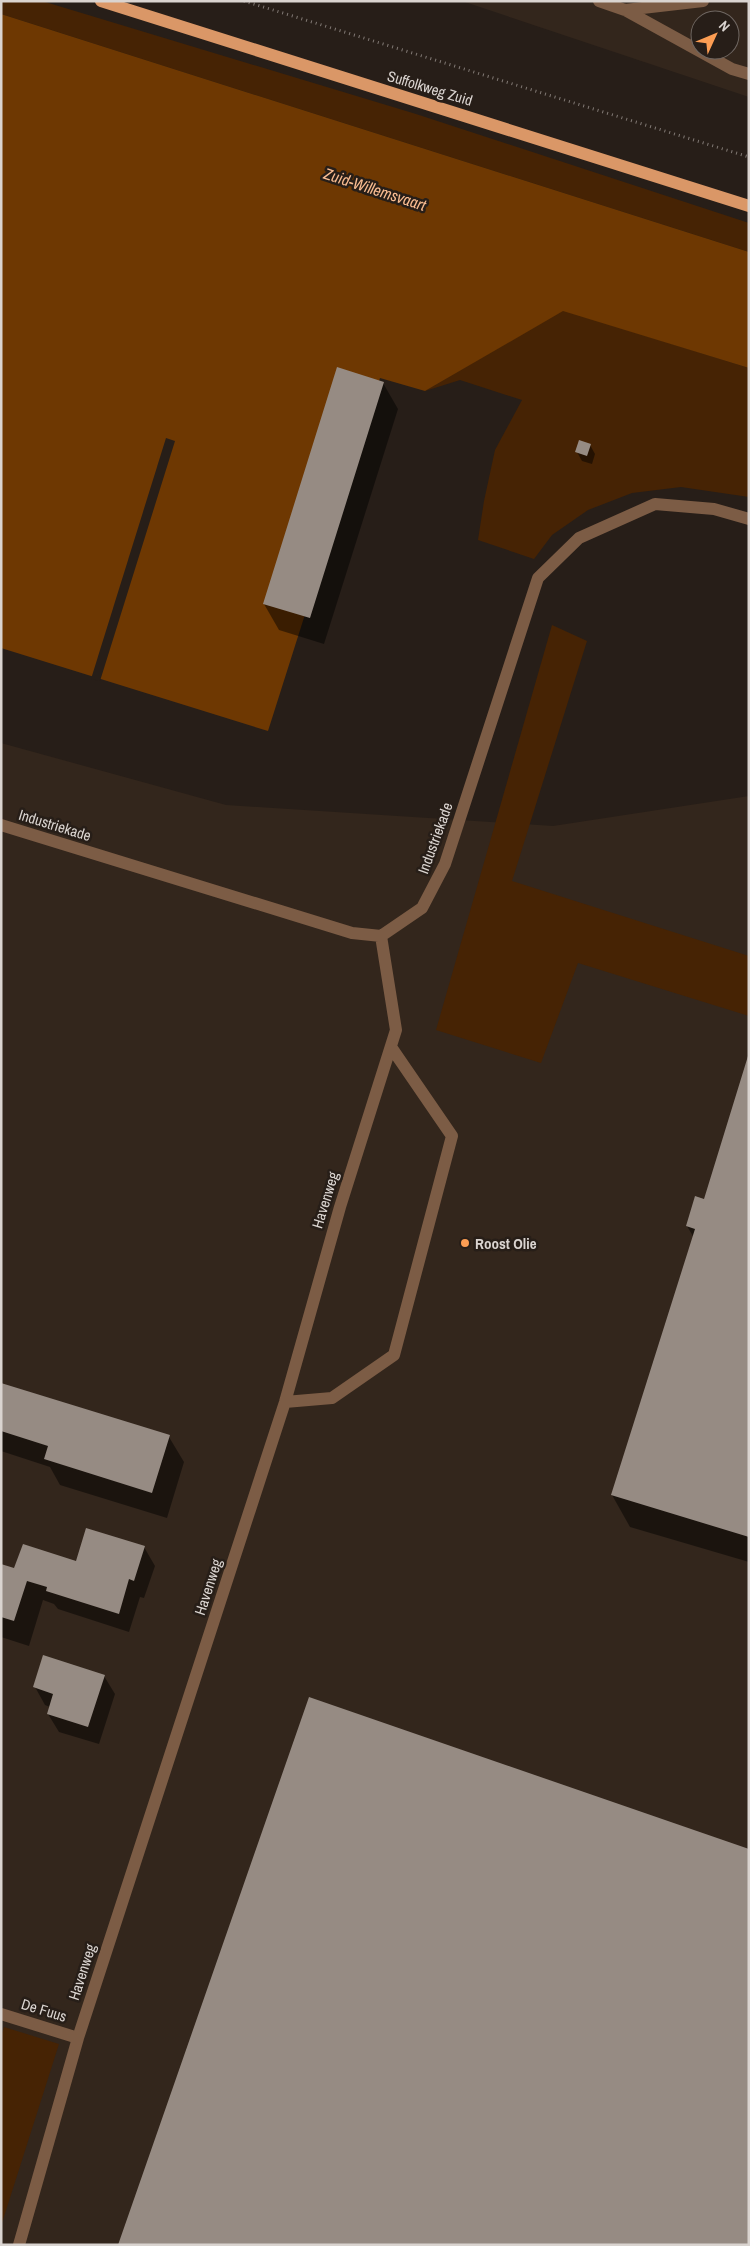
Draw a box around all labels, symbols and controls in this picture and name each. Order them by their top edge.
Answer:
north arrow [690,10,740,60]
text: N [715,17,734,35]
street label: Suffolkweg Zuid [385,65,475,111]
water label: Zuid-Willemsvaart [320,162,429,216]
street label: Industriekade [412,799,458,877]
street label: Industriekade [16,804,94,846]
street label: Havenweg [306,1169,344,1231]
place label: Roost Olie [475,1233,537,1254]
marker: Roost Olie [459,1237,471,1249]
street label: Havenweg [189,1556,227,1618]
street label: Havenweg [63,1941,101,2003]
street label: De Fuus [19,1993,69,2027]

